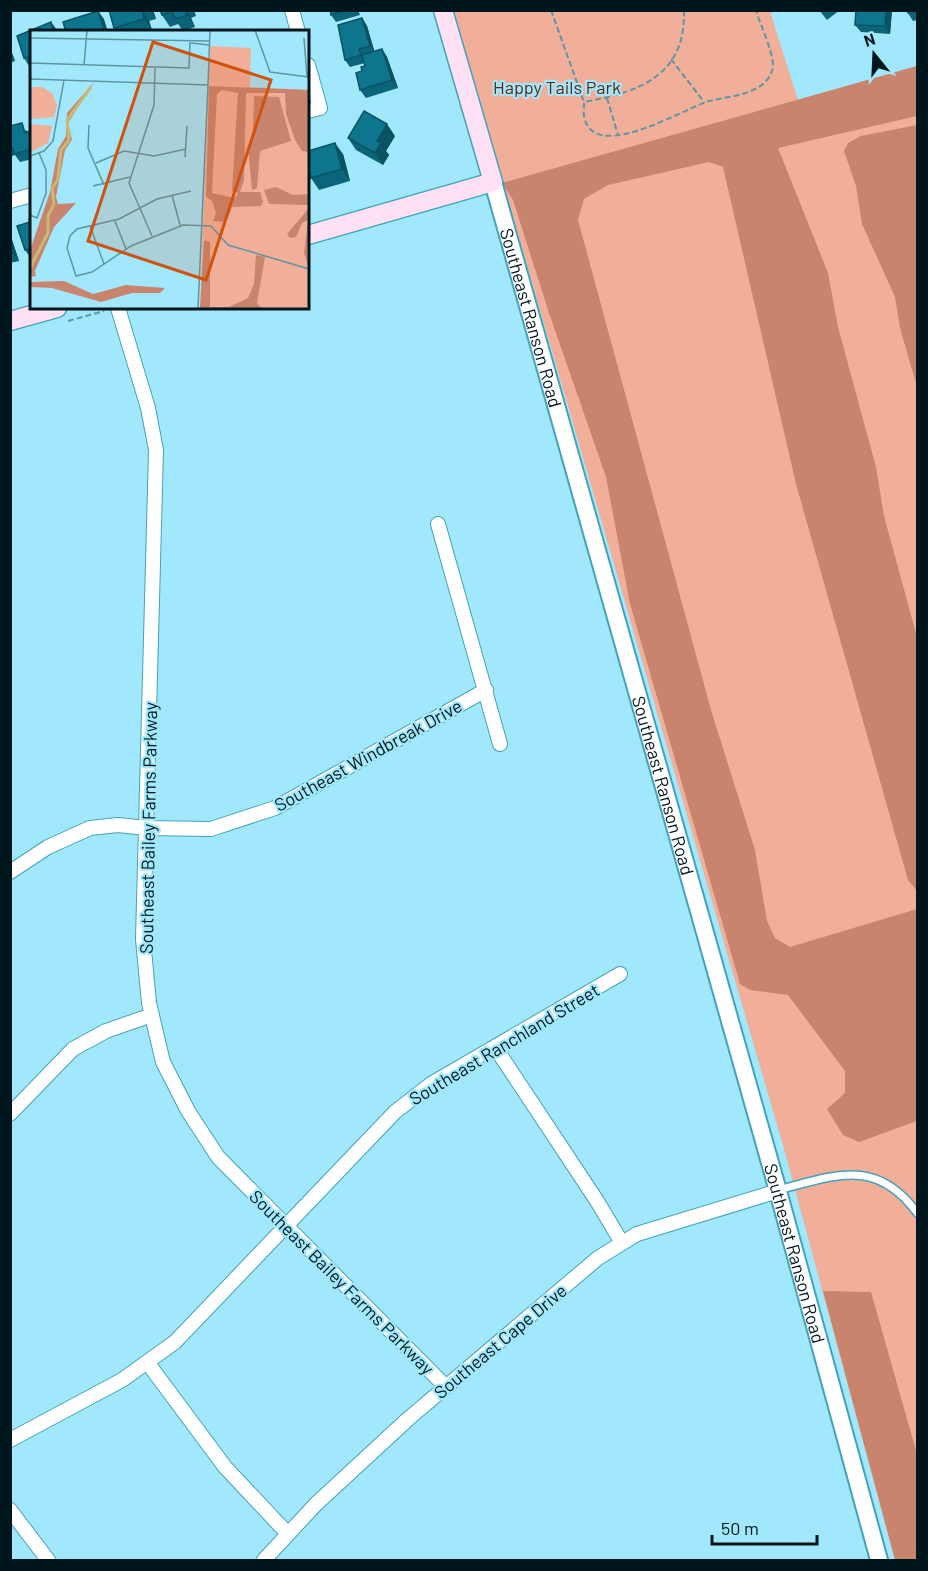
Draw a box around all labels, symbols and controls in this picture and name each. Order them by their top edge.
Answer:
north arrow [844,24,904,84]
text: N [861,29,877,50]
inset map [30,30,309,309]
park label: Happy Tails Park [493,76,621,98]
street label: Southeast Ranson Road [496,226,567,410]
street label: Southeast Ranson Road [628,693,699,877]
street label: Southeast Windbreak Drive [270,694,466,816]
street label: Southeast Bailey Farms Parkway [135,702,161,954]
street label: Southeast Ranchland Street [405,978,603,1110]
street label: Southeast Ranson Road [760,1161,830,1345]
street label: Southeast Bailey Farms Parkway [245,1185,439,1379]
street label: Southeast Cape Drive [429,1279,571,1403]
scale bar [712,1508,817,1546]
text: 50 m [721,1517,759,1539]

